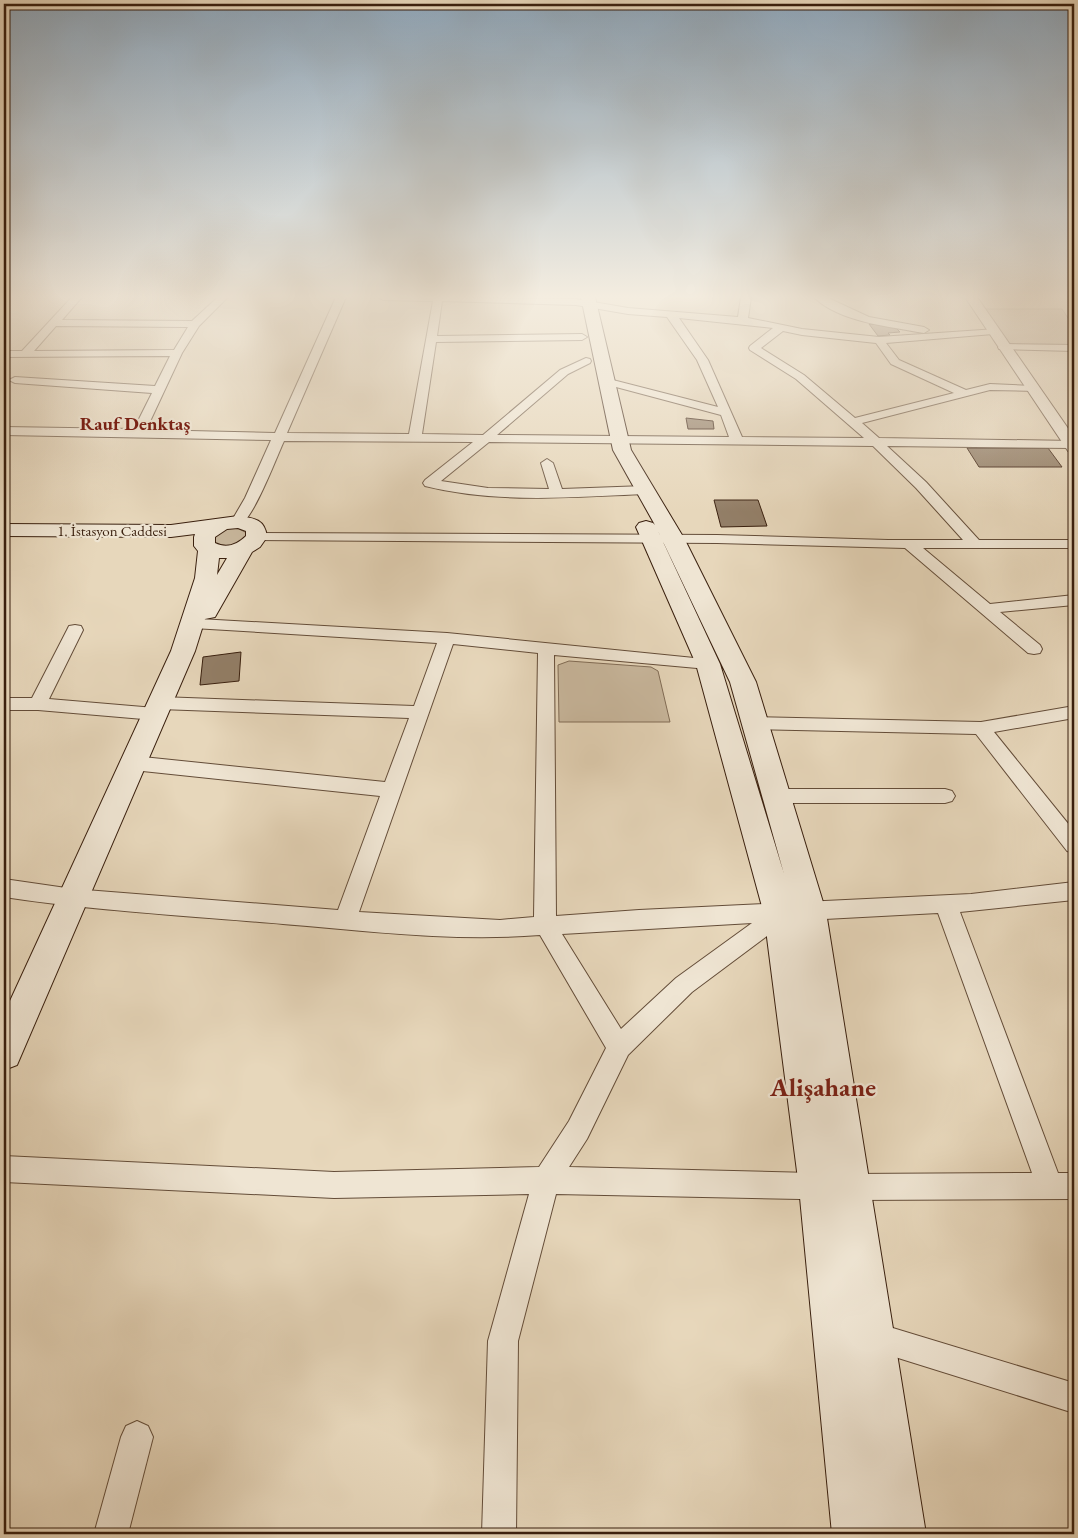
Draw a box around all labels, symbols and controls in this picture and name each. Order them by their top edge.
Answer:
district label: Rauf Denktaş [80,411,190,436]
street label: 1. İstasyon Caddesi [57,521,167,540]
district label: Alişahane [769,1070,876,1104]

